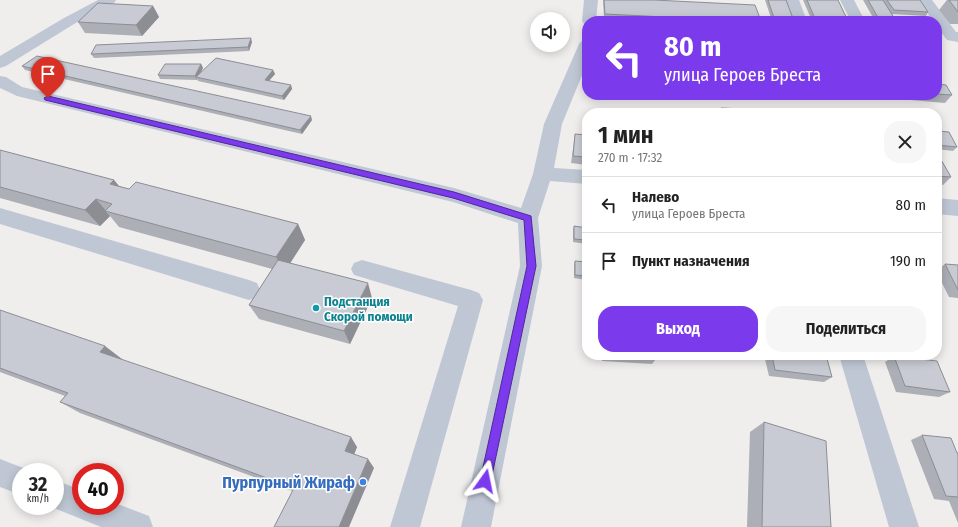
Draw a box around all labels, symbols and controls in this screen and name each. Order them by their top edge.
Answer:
map controls [530,12,570,52]
button: sound [530,12,570,52]
text: 80 m [664,30,721,63]
icon: left [598,32,650,84]
pin [31,57,65,98]
icon: arrive [37,63,59,85]
text: улица Героев Бреста [664,64,821,86]
text: 1 мин [598,121,653,149]
button: close [884,121,926,163]
text: 270 m · 17:32 [598,150,662,165]
text: Налево [632,188,679,206]
icon: left [598,194,620,216]
text: 80 m [896,196,926,214]
text: улица Героев Бреста [632,206,745,221]
icon: arrive [598,250,620,272]
text: Пункт назначения [632,252,750,270]
text: 190 m [890,252,926,270]
place label: Подстанция Скорой помощи [324,294,413,324]
marker: Подстанция Скорой помощи [311,303,321,313]
button: Выход [598,306,758,352]
button: Поделиться [766,306,926,352]
position arrow [464,460,506,502]
speed limit sign: 40 [72,463,124,515]
text: 32 [29,472,47,496]
place label: Пурпурный Жираф [222,473,355,492]
marker: Пурпурный Жираф [358,477,368,487]
text: km/h [27,493,49,505]

